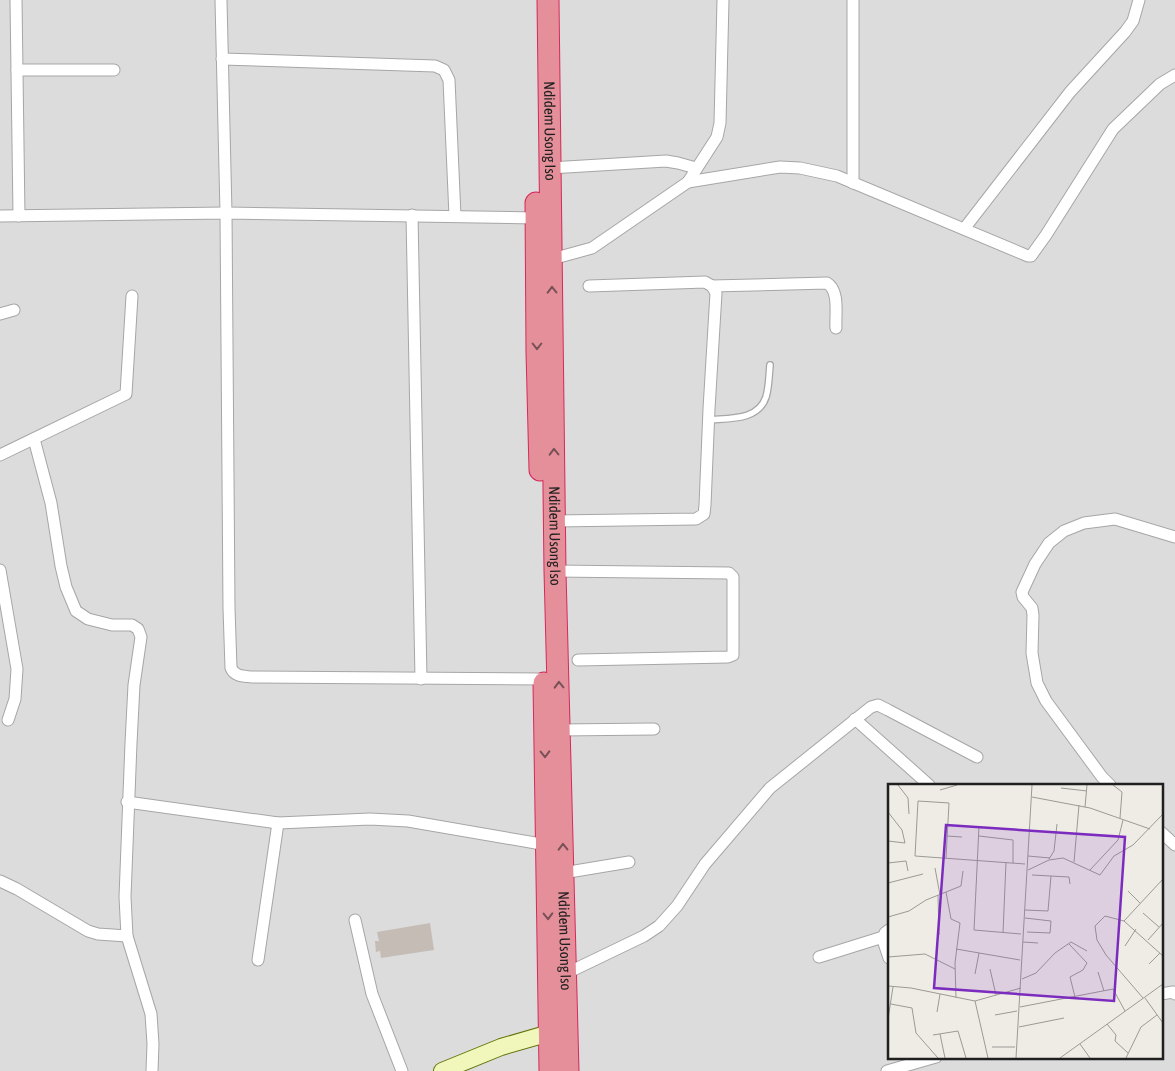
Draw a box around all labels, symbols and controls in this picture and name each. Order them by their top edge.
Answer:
street label: Ndidem Usong Iso [541,81,559,181]
one-way arrow [547,286,557,294]
one-way arrow [532,342,542,350]
one-way arrow [549,448,559,456]
street label: Ndidem Usong Iso [546,486,564,586]
one-way arrow [553,681,564,689]
one-way arrow [540,750,551,758]
inset map [888,784,1162,1058]
one-way arrow [558,843,568,851]
street label: Ndidem Usong Iso [555,891,575,991]
one-way arrow [543,912,554,920]

